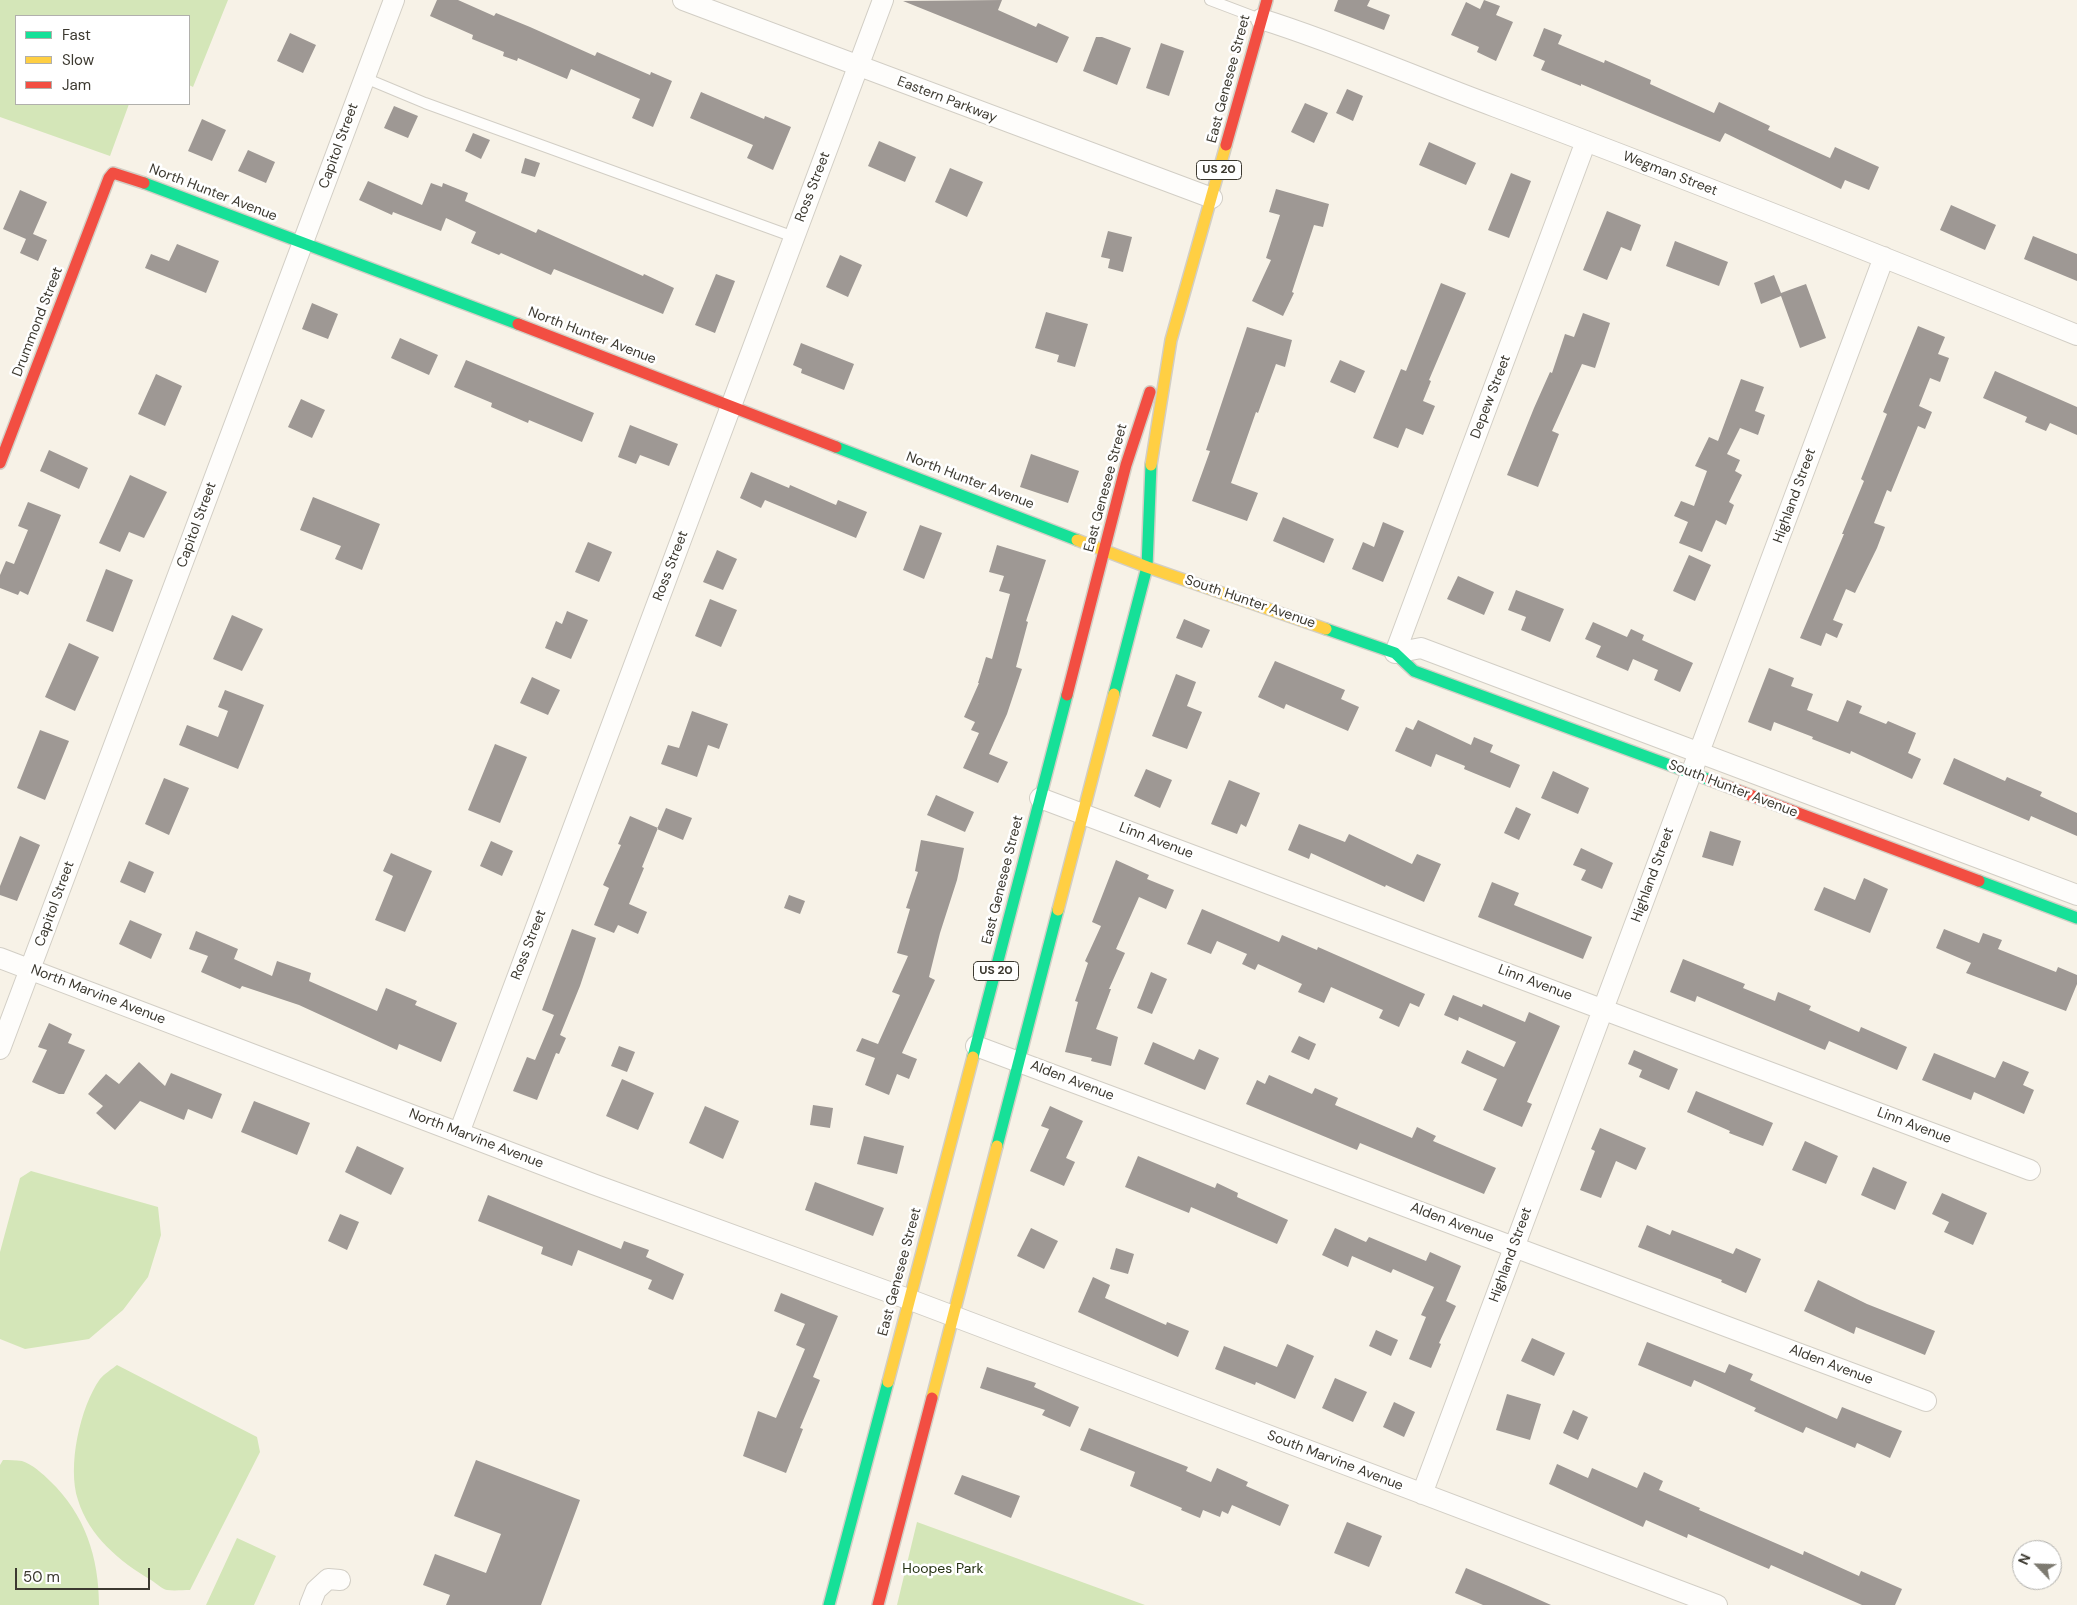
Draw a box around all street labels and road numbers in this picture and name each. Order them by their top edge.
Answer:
street label: East Genesee Street [1204,13,1254,145]
street label: Eastern Parkway [895,73,999,127]
street label: Capitol Street [316,101,362,191]
street label: Wegman Street [1620,148,1720,200]
street label: Ross Street [792,150,834,224]
road number: US 20 [1196,160,1242,180]
street label: North Hunter Avenue [147,161,279,225]
street label: Drummond Street [9,265,67,379]
street label: North Hunter Avenue [526,304,658,368]
street label: Depew Street [1467,353,1515,441]
street label: East Genesee Street [1081,422,1131,554]
street label: Highland Street [1770,446,1820,546]
street label: North Hunter Avenue [904,449,1036,513]
street label: Capitol Street [174,480,220,570]
street label: Ross Street [650,529,692,603]
street label: South Hunter Avenue [1182,572,1318,632]
street label: South Hunter Avenue [1666,757,1800,821]
street label: East Genesee Street [979,814,1027,946]
street label: Linn Avenue [1117,819,1195,863]
street label: Highland Street [1628,825,1678,925]
street label: Capitol Street [32,859,78,949]
street label: Ross Street [508,908,550,982]
road number: US 20 [974,961,1018,980]
street label: Linn Avenue [1496,961,1574,1005]
street label: North Marvine Avenue [28,962,168,1028]
street label: Alden Avenue [1028,1057,1116,1105]
street label: Linn Avenue [1875,1104,1953,1148]
street label: North Marvine Avenue [406,1106,546,1172]
street label: Alden Avenue [1408,1199,1496,1247]
street label: Highland Street [1486,1205,1536,1305]
street label: East Genesee Street [875,1206,925,1338]
street label: Alden Avenue [1787,1341,1875,1389]
street label: South Marvine Avenue [1265,1427,1405,1495]

